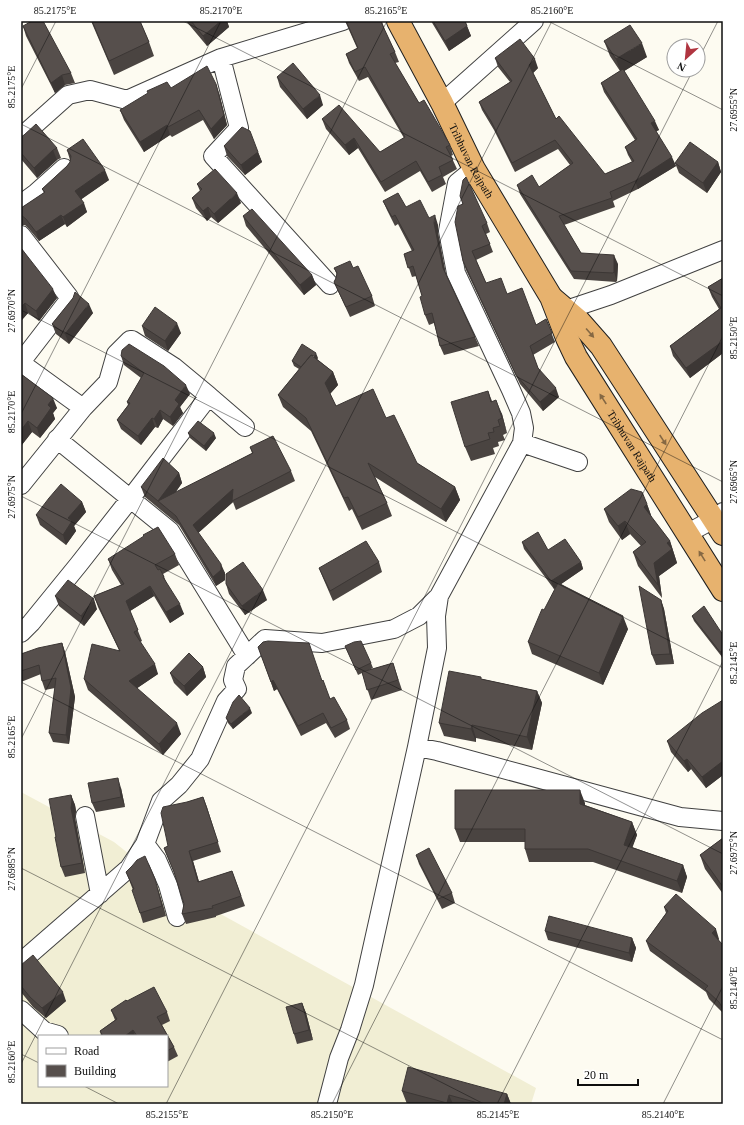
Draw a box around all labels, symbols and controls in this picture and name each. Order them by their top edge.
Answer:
text: 85.2175°E [34,5,76,16]
text: 85.2170°E [200,5,242,16]
text: 85.2165°E [365,5,407,16]
text: 85.2160°E [531,5,573,16]
north arrow [666,38,706,78]
text: N [675,60,688,74]
text: 85.2175°E [6,66,17,108]
text: 27.6955°N [728,88,739,132]
street label: Tribhuvan Rajpath [447,122,496,201]
text: 27.6970°N [6,289,17,333]
text: 85.2150°E [728,317,739,359]
one-way arrow [585,328,594,338]
text: 85.2170°E [6,391,17,433]
one-way arrow [599,394,607,404]
street label: Tribhuvan Rajpath [605,408,659,484]
one-way arrow [659,435,667,445]
text: 27.6965°N [728,460,739,504]
text: 27.6975°N [6,475,17,519]
one-way arrow [699,551,706,562]
text: 85.2145°E [728,642,739,684]
text: 85.2165°E [6,716,17,758]
text: 27.6975°N [728,831,739,875]
text: 27.6985°N [6,847,17,891]
text: 85.2140°E [728,967,739,1009]
legend [38,1035,168,1087]
text: 85.2160°E [6,1041,17,1083]
text: Road [74,1044,99,1058]
scale bar [578,1061,638,1087]
text: Building [74,1064,116,1078]
text: 20 m [584,1068,609,1082]
text: 85.2155°E [146,1109,188,1120]
text: 85.2150°E [311,1109,353,1120]
text: 85.2145°E [477,1109,519,1120]
text: 85.2140°E [642,1109,684,1120]

